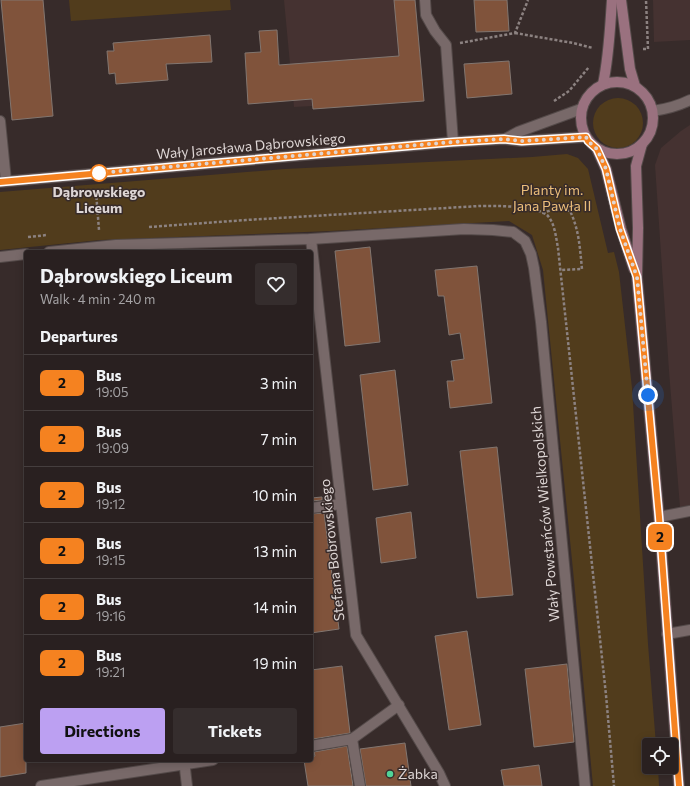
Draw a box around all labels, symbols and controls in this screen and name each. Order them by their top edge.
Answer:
street label: Wały Jarosława Dąbrowskiego [156,129,346,162]
marker: Dąbrowskiego Liceum [90,164,108,182]
park label: Planty im. Jana Pawła II [513,181,591,214]
place label: Dąbrowskiego Liceum [53,183,145,216]
button: heart [255,263,297,305]
text: Dąbrowskiego Liceum [40,264,233,287]
text: Walk · 4 min · 240 m [40,291,155,307]
text: Departures [40,327,118,345]
text: Bus [96,366,121,384]
text: 2 [58,374,66,391]
text: 3 min [260,374,297,392]
text: 19:05 [96,384,128,400]
your location [638,385,658,405]
street label: Wały Powstańców Wielkopolskich [527,406,562,623]
text: Bus [96,422,121,440]
text: 2 [58,430,66,447]
text: 7 min [261,430,297,448]
text: 19:09 [96,440,129,456]
text: Bus [96,478,121,496]
street label: Stefana Bobrowskiego [316,478,347,622]
text: 2 [58,486,66,503]
text: 10 min [252,486,297,504]
text: 19:12 [96,496,125,512]
line badge: 2 [647,524,673,550]
text: 2 [656,528,664,545]
text: Bus [96,534,121,552]
text: 2 [58,542,66,559]
text: 13 min [254,542,297,560]
text: 19:15 [96,552,126,568]
text: Bus [96,590,121,608]
text: 2 [58,598,66,615]
text: 14 min [253,598,297,616]
text: 19:16 [96,608,126,624]
text: Bus [96,646,121,664]
text: 2 [58,654,66,671]
text: 19 min [253,654,297,672]
text: 19:21 [96,664,125,680]
button: Directions [40,708,165,754]
button: Tickets [173,708,297,754]
map controls [642,738,678,774]
button: locate [642,738,678,774]
place label: Żabka [398,765,438,782]
marker: Żabka [385,769,395,779]

